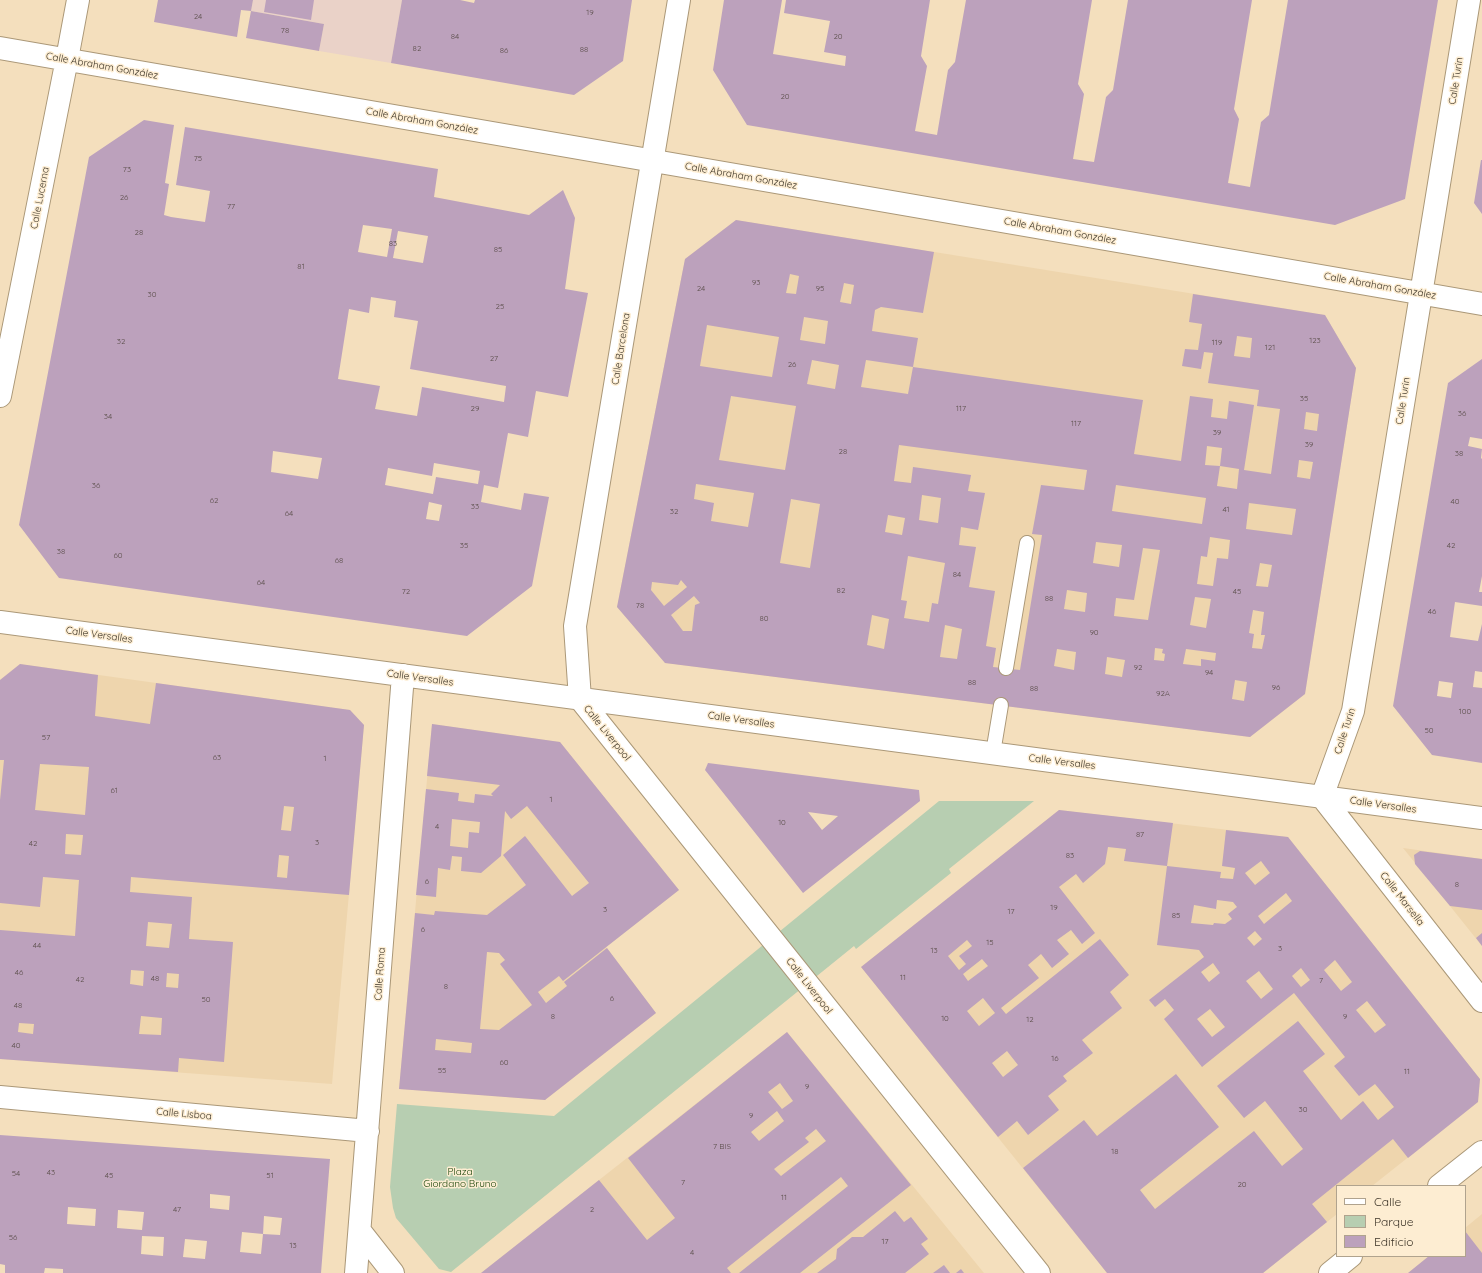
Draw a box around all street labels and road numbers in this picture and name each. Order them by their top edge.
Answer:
street label: Calle Abraham González [45,50,159,82]
street label: Calle Turin [1446,56,1466,106]
street label: Calle Abraham González [365,105,479,137]
street label: Calle Abraham González [684,160,798,192]
street label: Calle Lucerna [28,166,52,230]
street label: Calle Abraham González [1003,215,1117,247]
street label: Calle Abraham González [1323,270,1437,302]
street label: Calle Barcelona [609,312,633,386]
street label: Calle Turin [1393,376,1413,426]
street label: Calle Versalles [65,624,133,646]
street label: Calle Versalles [386,667,454,689]
street label: Calle Liverpool [581,703,633,763]
street label: Calle Turin [1332,706,1358,756]
street label: Calle Versalles [707,709,775,731]
street label: Calle Versalles [1028,752,1096,772]
street label: Calle Versalles [1349,794,1417,816]
street label: Calle Marsella [1377,870,1427,928]
street label: Calle Roma [372,947,388,1001]
street label: Calle Liverpool [783,955,835,1017]
street label: Calle Lisboa [156,1106,212,1122]

